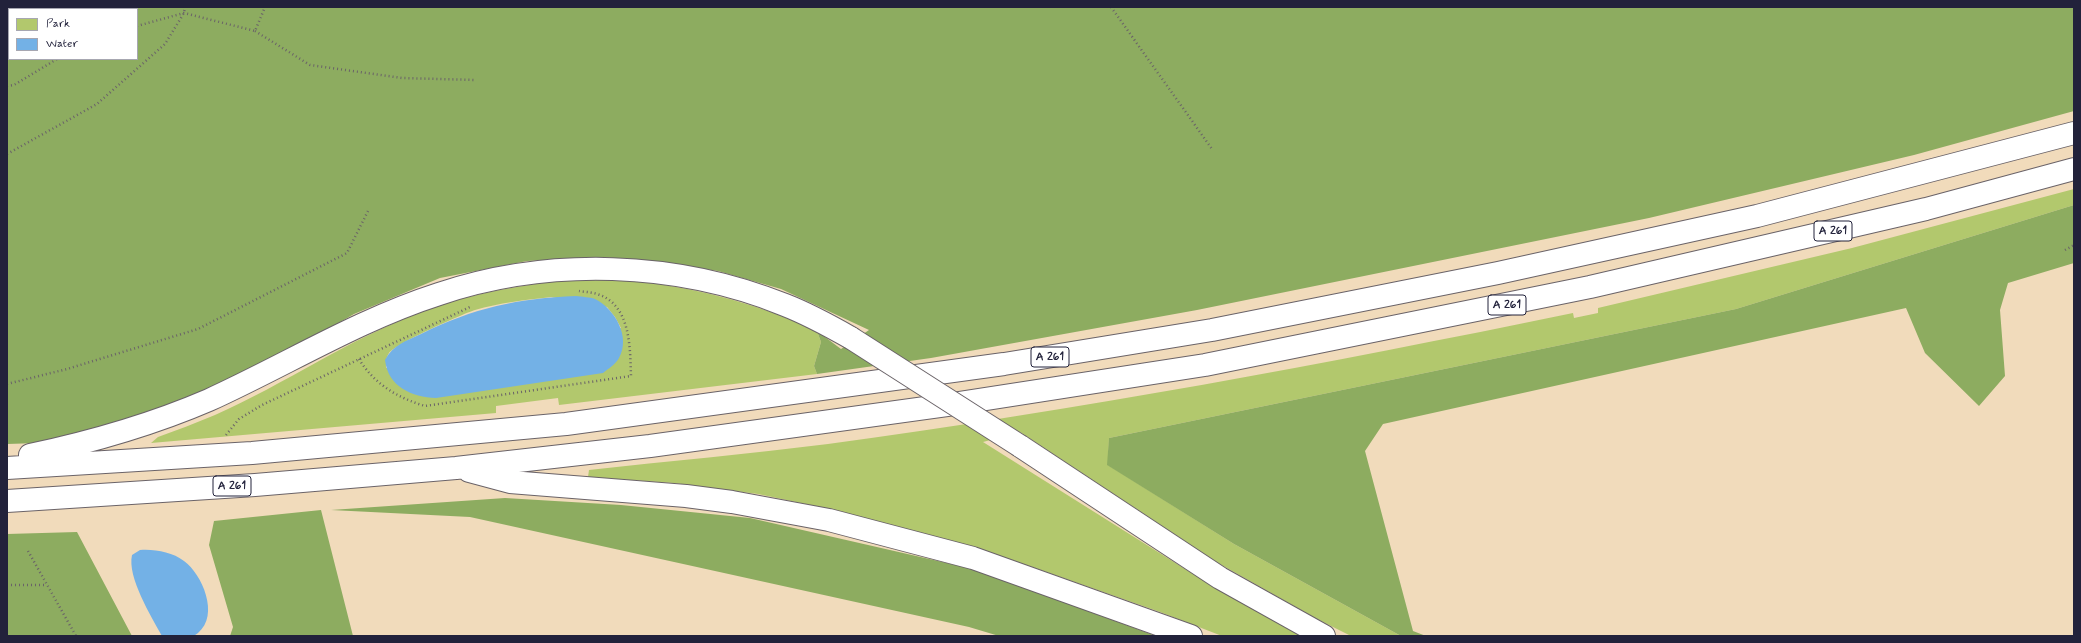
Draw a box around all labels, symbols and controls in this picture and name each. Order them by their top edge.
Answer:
legend [8,8,138,60]
text: Park [46,16,70,32]
text: Water [46,36,78,52]
road number: A 261 [1814,221,1852,241]
road number: A 261 [1488,295,1526,315]
road number: A 261 [1031,347,1069,367]
road number: A 261 [213,476,251,496]

